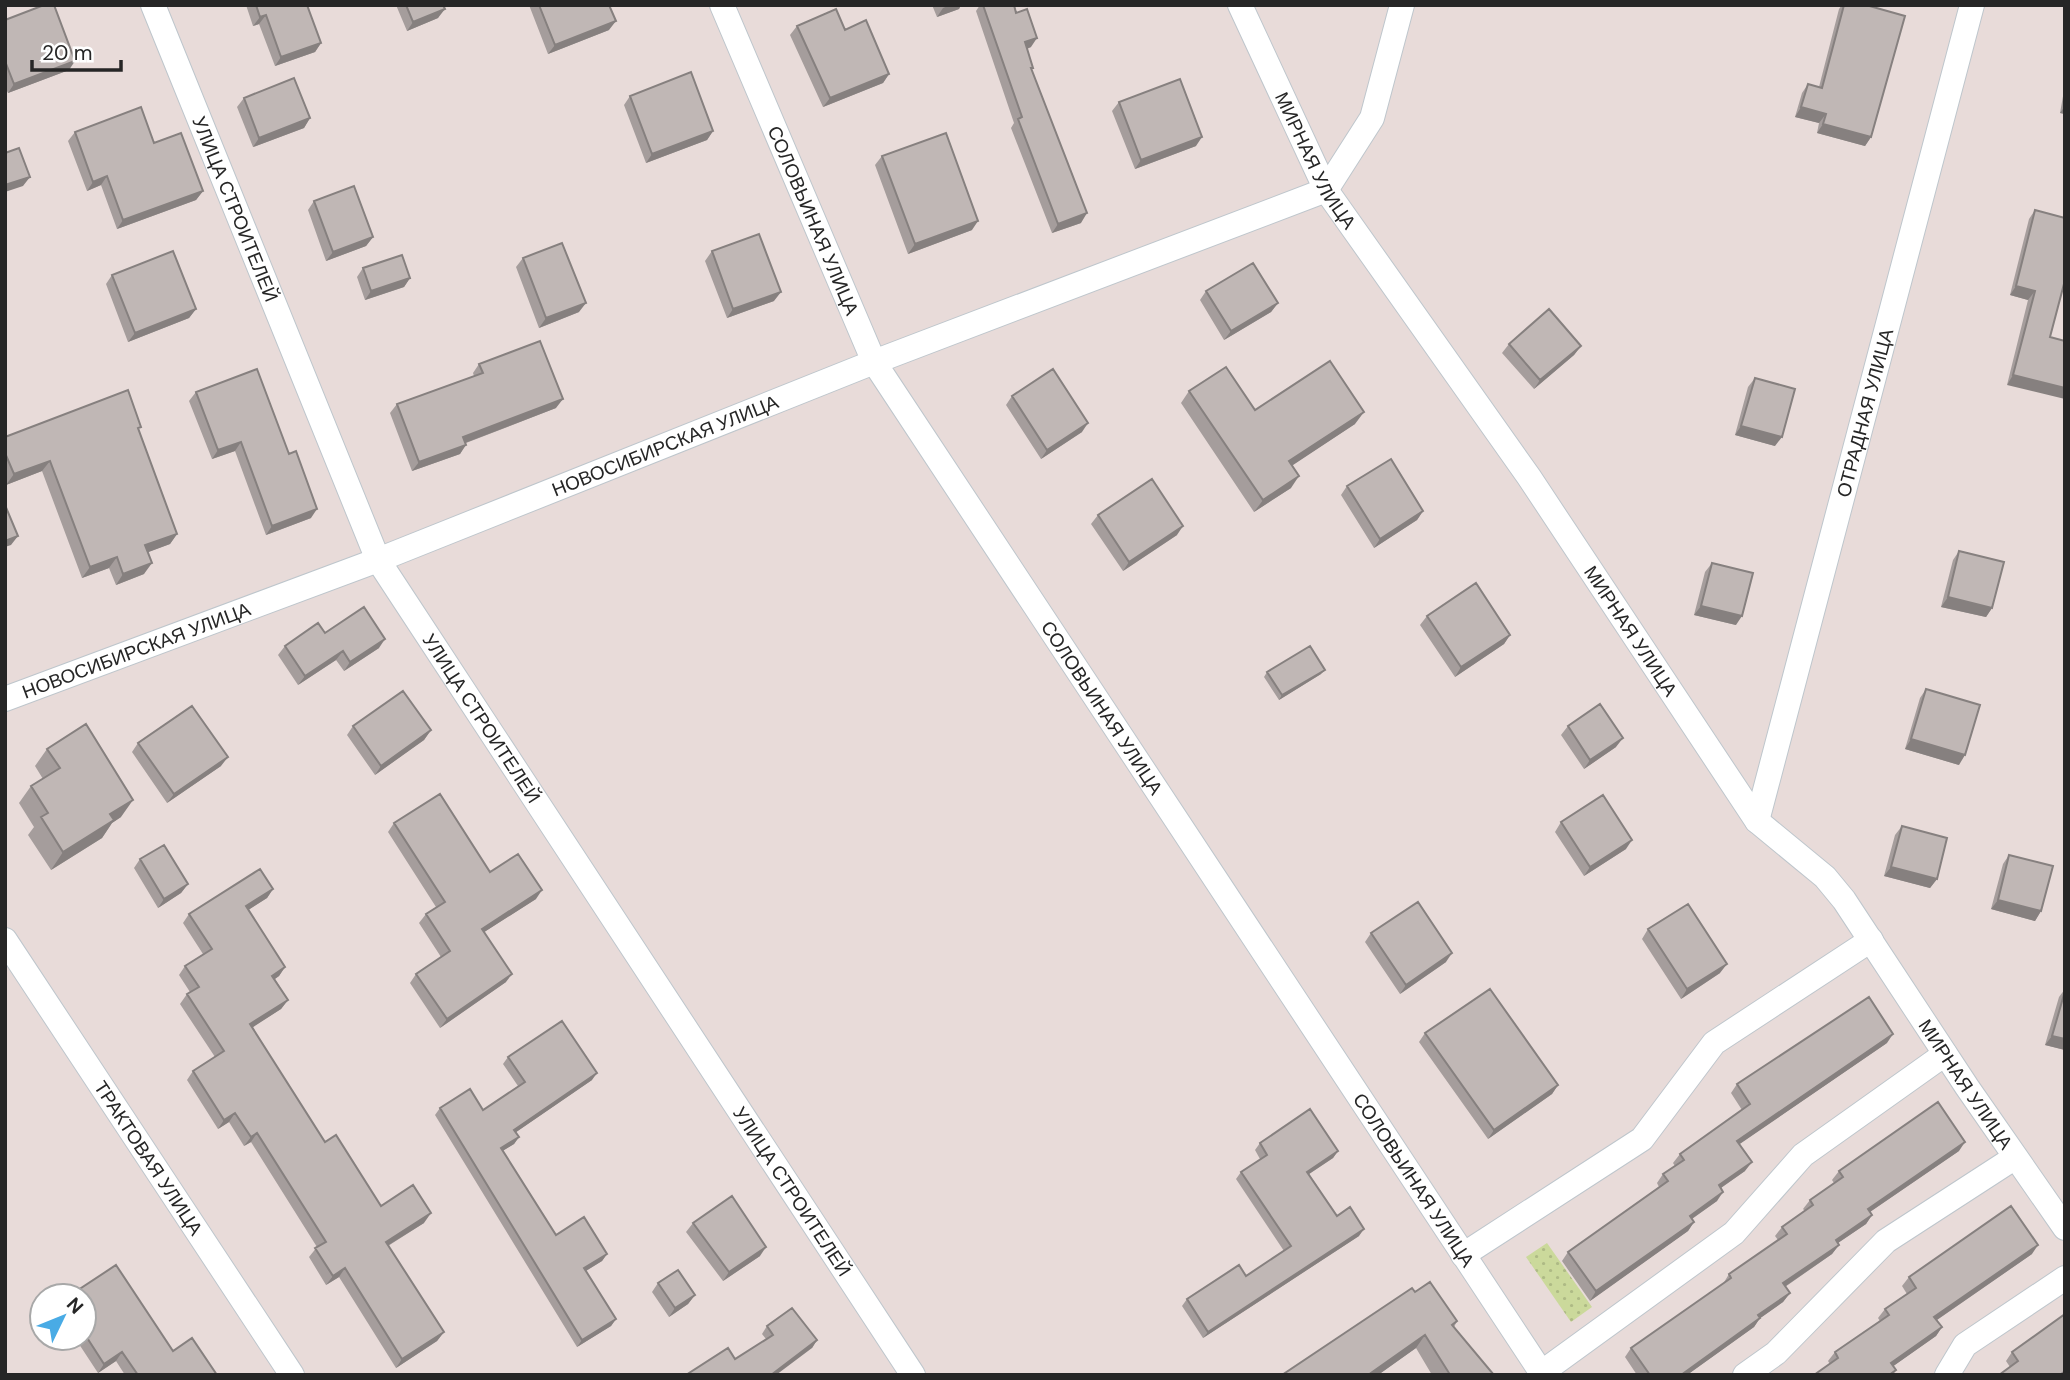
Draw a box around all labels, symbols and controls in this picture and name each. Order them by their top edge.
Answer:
scale bar [32,28,121,72]
text: 20 m [42,39,93,67]
street label: МИРНАЯ УЛИЦА [1269,88,1362,234]
street label: УЛИЦА СТРОИТЕЛЕЙ [186,113,284,305]
street label: СОЛОВЬИНАЯ УЛИЦА [762,122,865,319]
street label: ОТРАДНАЯ УЛИЦА [1831,326,1899,500]
street label: НОВОСИБИРСКАЯ УЛИЦА [548,389,782,502]
street label: МИРНАЯ УЛИЦА [1578,561,1683,701]
street label: НОВОСИБИРСКАЯ УЛИЦА [19,597,254,705]
street label: СОЛОВЬИНАЯ УЛИЦА [1035,616,1168,800]
street label: УЛИЦА СТРОИТЕЛЕЙ [417,629,546,808]
street label: МИРНАЯ УЛИЦА [1913,1015,2019,1155]
street label: ТРАКТОВАЯ УЛИЦА [88,1076,209,1240]
street label: СОЛОВЬИНАЯ УЛИЦА [1347,1088,1480,1272]
street label: УЛИЦА СТРОИТЕЛЕЙ [727,1102,857,1281]
north arrow [28,1282,98,1352]
text: N [61,1292,89,1319]

